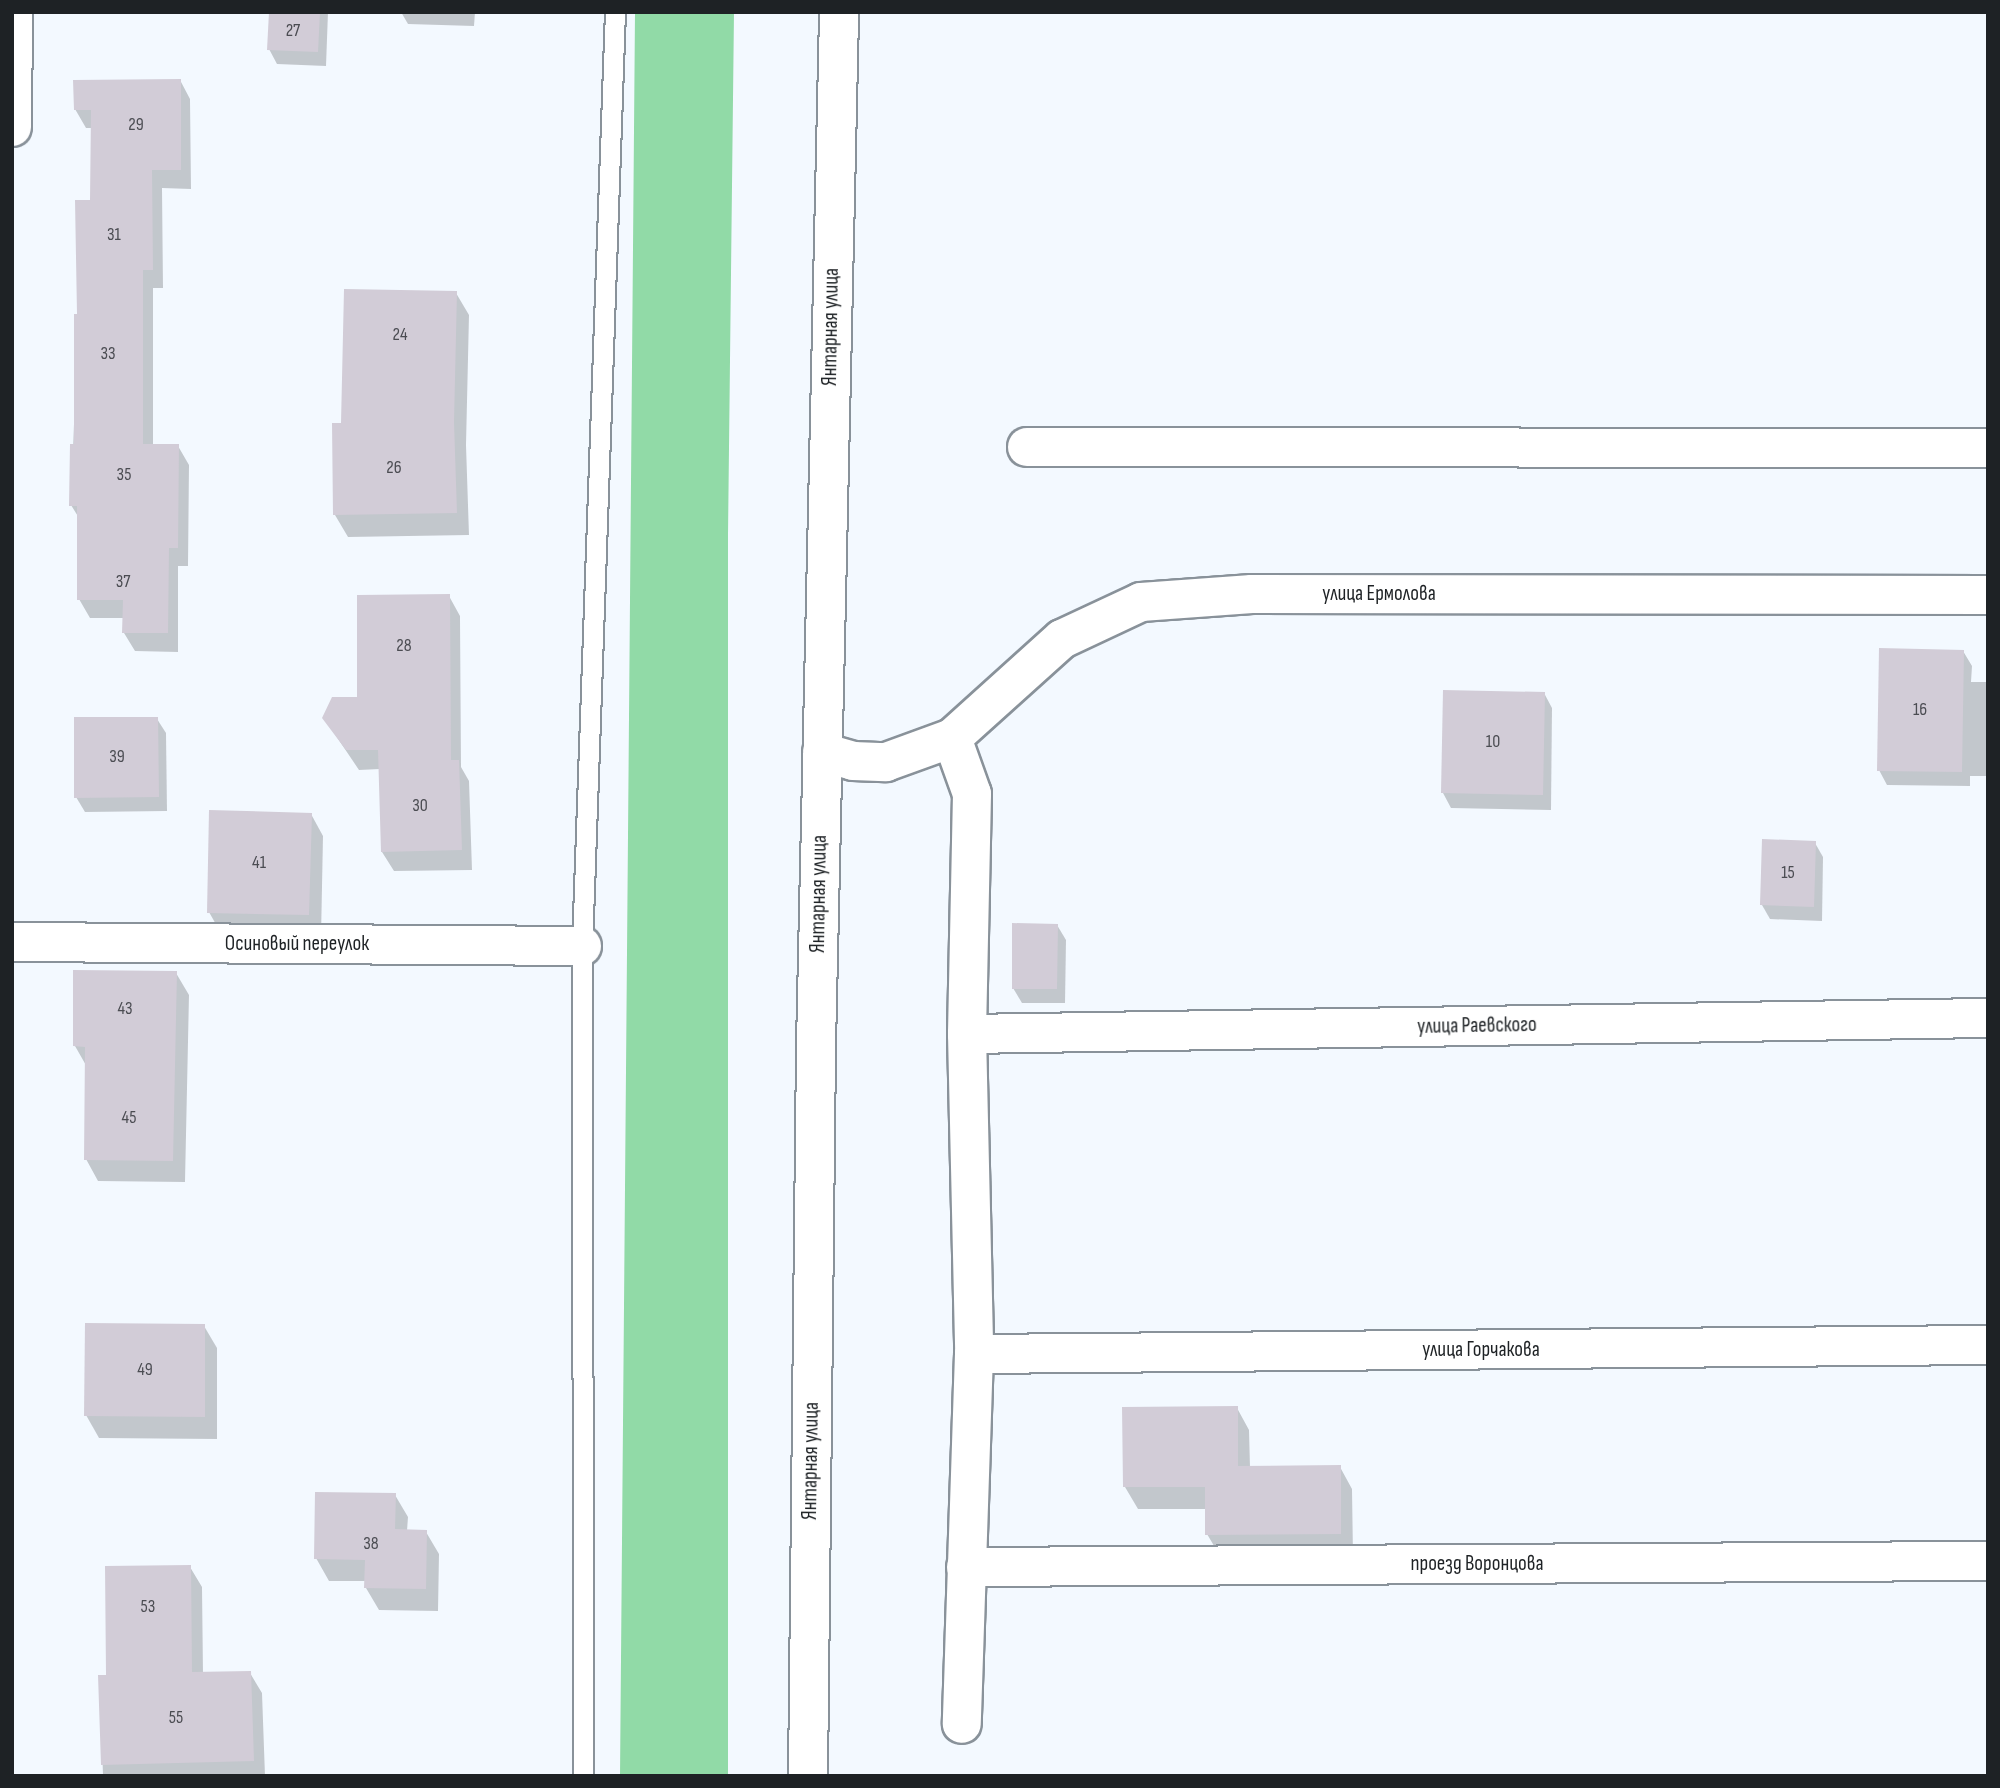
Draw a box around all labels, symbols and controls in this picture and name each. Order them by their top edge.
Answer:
house number: 27 [286,20,300,42]
house number: 29 [128,114,144,136]
house number: 31 [107,224,121,246]
street label: Янтарная улица [817,268,845,386]
house number: 24 [393,324,407,346]
house number: 33 [100,343,116,365]
house number: 26 [386,457,402,479]
house number: 35 [117,464,131,486]
house number: 37 [116,571,130,593]
street label: улица Ермолова [1322,581,1436,607]
house number: 28 [396,635,412,657]
house number: 16 [1913,699,1927,721]
house number: 10 [1486,731,1500,753]
house number: 39 [109,746,125,768]
house number: 30 [412,795,428,817]
street label: Янтарная улица [805,835,833,953]
house number: 41 [252,852,266,874]
house number: 15 [1781,862,1795,884]
street label: Осиновый переулок [225,931,369,957]
house number: 43 [117,998,133,1020]
street label: улица Раевского [1417,1012,1537,1040]
house number: 45 [122,1107,136,1129]
street label: улица Горчакова [1422,1337,1540,1363]
house number: 49 [137,1359,153,1381]
street label: Янтарная улица [797,1402,825,1520]
house number: 38 [363,1533,379,1555]
street label: проезд Воронцова [1410,1551,1544,1577]
house number: 53 [141,1596,155,1618]
house number: 55 [169,1707,183,1729]

